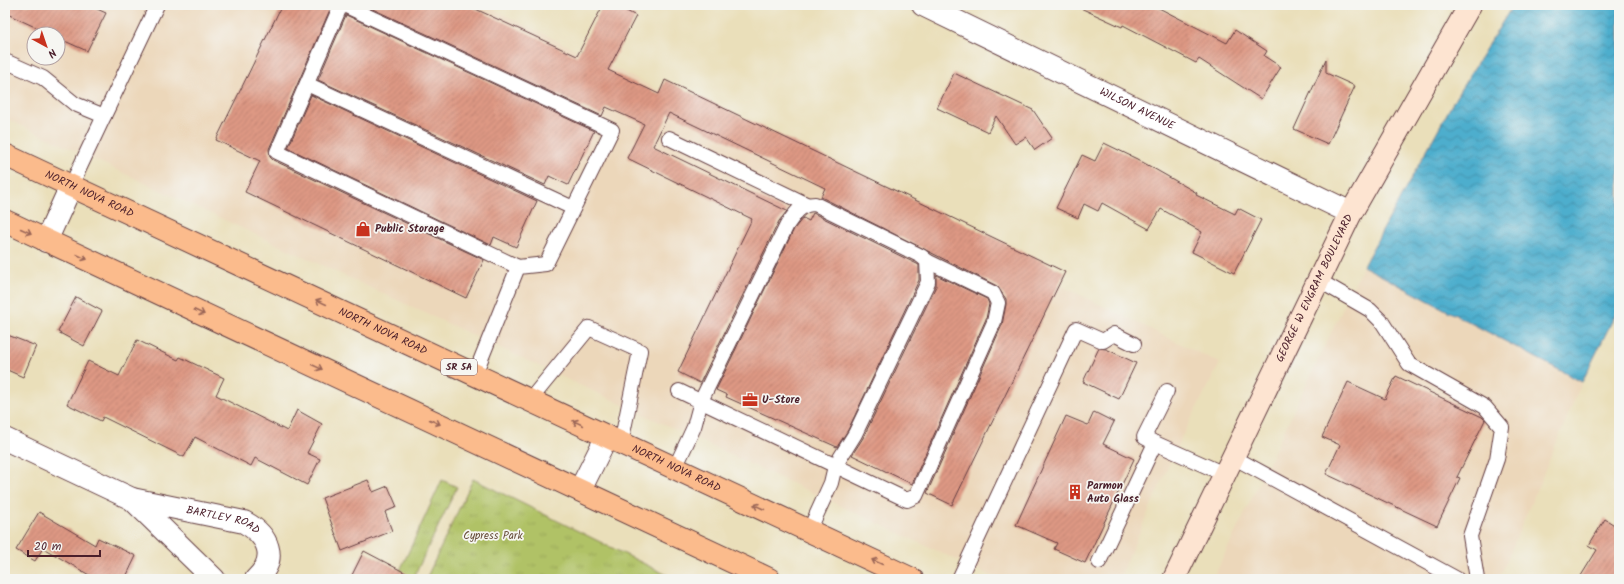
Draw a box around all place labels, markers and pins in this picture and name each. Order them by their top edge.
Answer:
shop icon: Public Storage [354,220,372,238]
place label: Public Storage [375,220,445,238]
office icon: U-Store [741,391,759,409]
place label: U-Store [762,391,800,409]
place label: Parmon Auto Glass [1087,477,1140,508]
building icon: Parmon Auto Glass [1066,483,1084,501]

